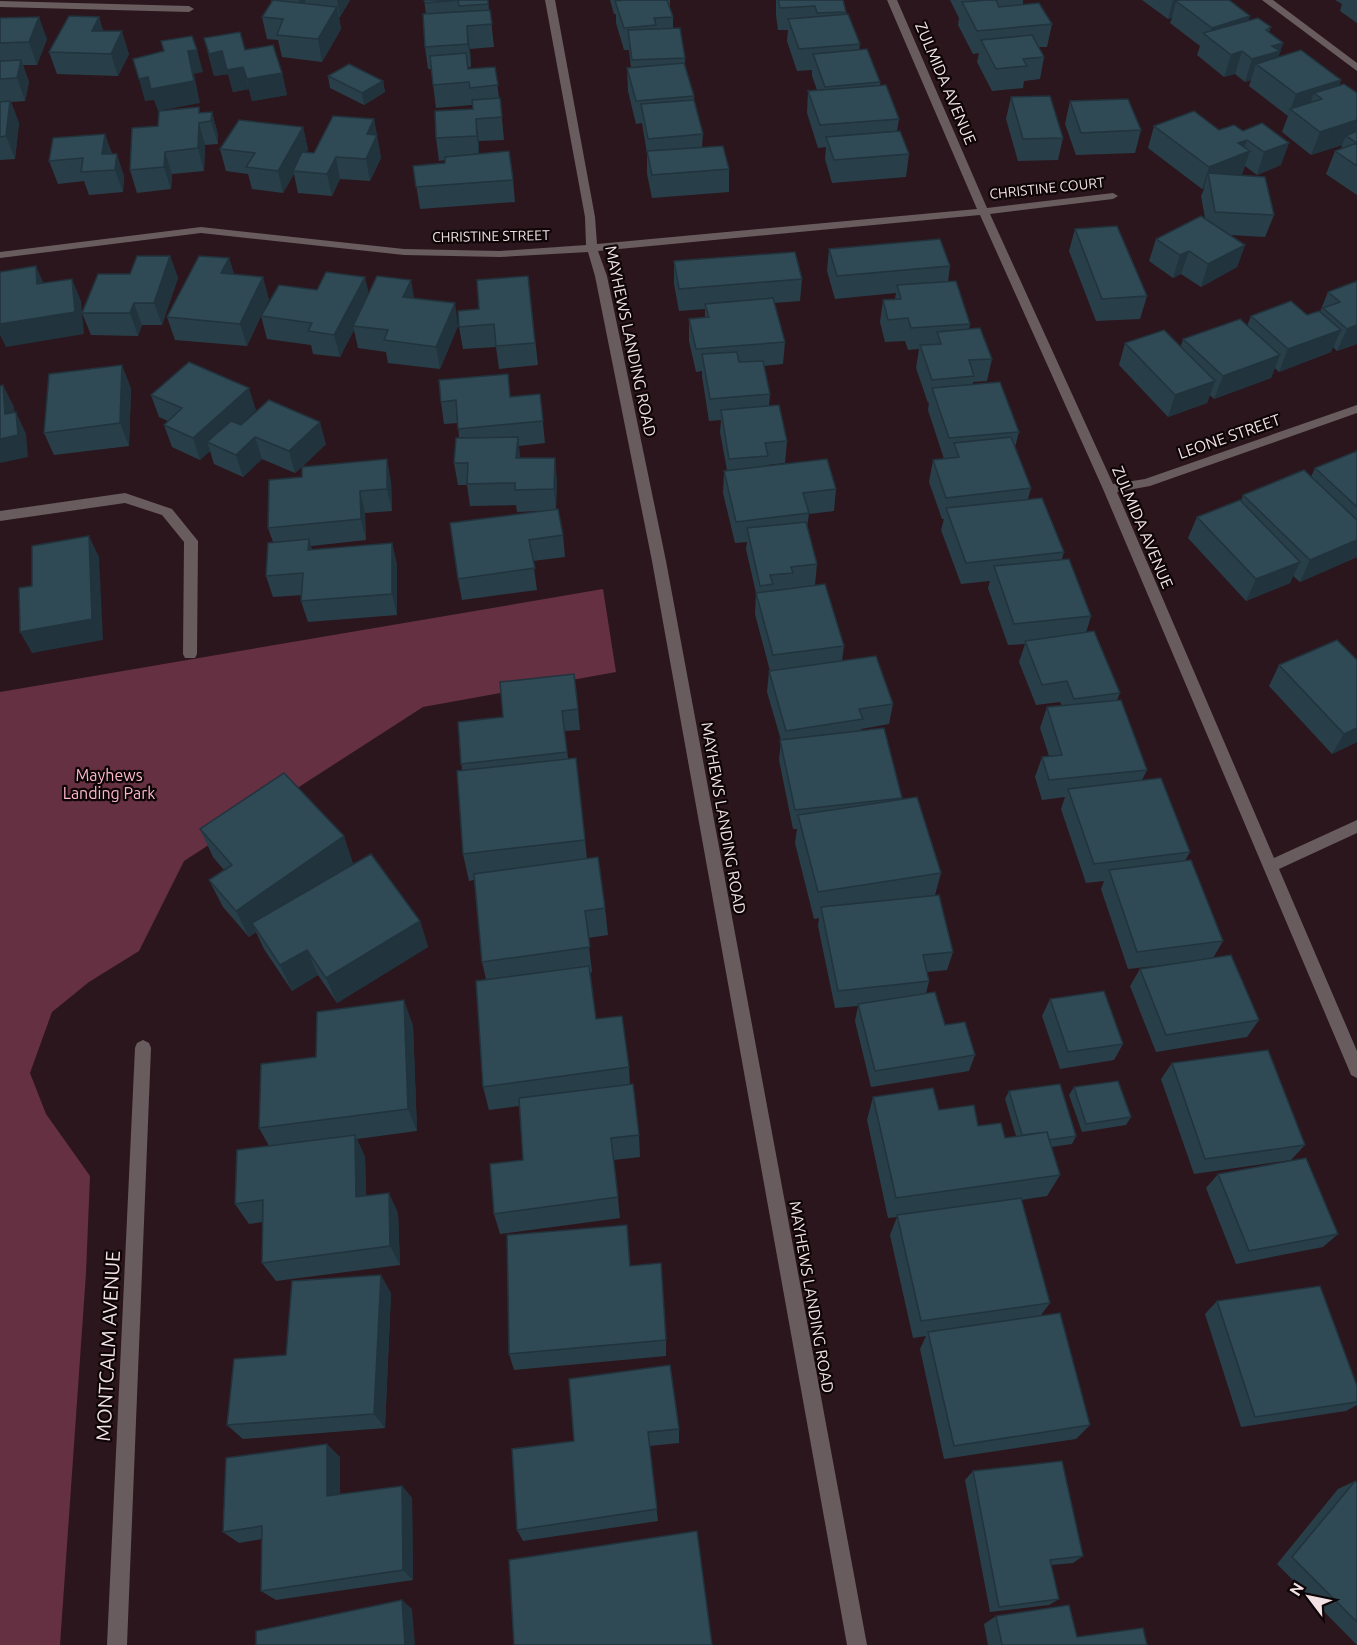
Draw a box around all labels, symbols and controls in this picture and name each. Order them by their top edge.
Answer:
street label: ZULMIDA AVENUE [912,19,980,147]
street label: CHRISTINE COURT [989,174,1106,202]
street label: CHRISTINE STREET [432,227,550,245]
street label: MAYHEWS LANDING ROAD [602,244,660,438]
street label: LEONE STREET [1175,410,1283,462]
street label: ZULMIDA AVENUE [1109,463,1177,591]
street label: MAYHEWS LANDING ROAD [698,721,750,915]
park label: Mayhews Landing Park [63,766,155,802]
street label: MAYHEWS LANDING ROAD [786,1200,838,1394]
street label: MONTCALM AVENUE [91,1250,124,1442]
north arrow [1279,1567,1339,1627]
text: N [1285,1579,1307,1599]

